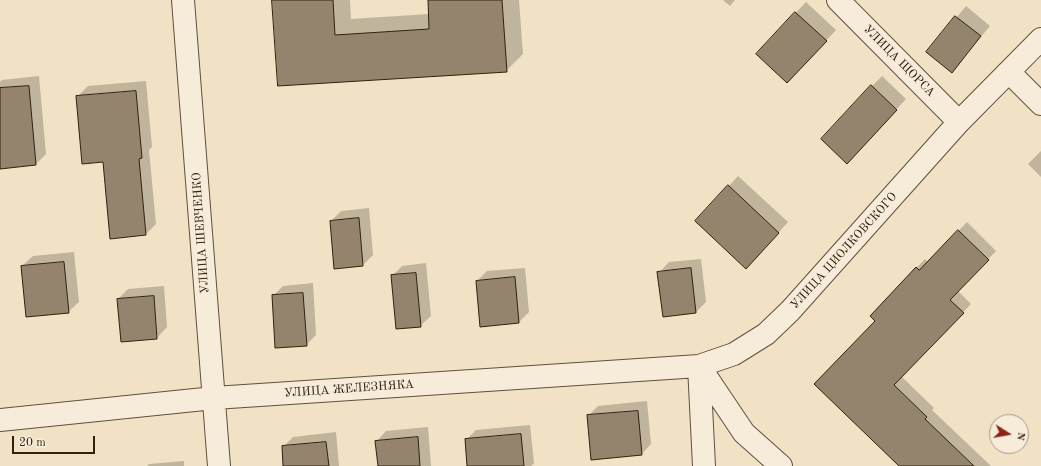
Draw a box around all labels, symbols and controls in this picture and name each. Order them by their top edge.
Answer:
street label: УЛИЦА ЩОРСА [860,22,938,100]
street label: УЛИЦА ШЕВЧЕНКО [190,172,212,294]
street label: УЛИЦА ЦИОЛКОВСКОГО [788,190,900,312]
street label: УЛИЦА ЖЕЛЕЗНЯКА [283,377,415,401]
north arrow [989,414,1029,454]
scale bar [14,428,97,454]
text: N [1014,431,1026,441]
text: 20 m [19,437,46,449]

